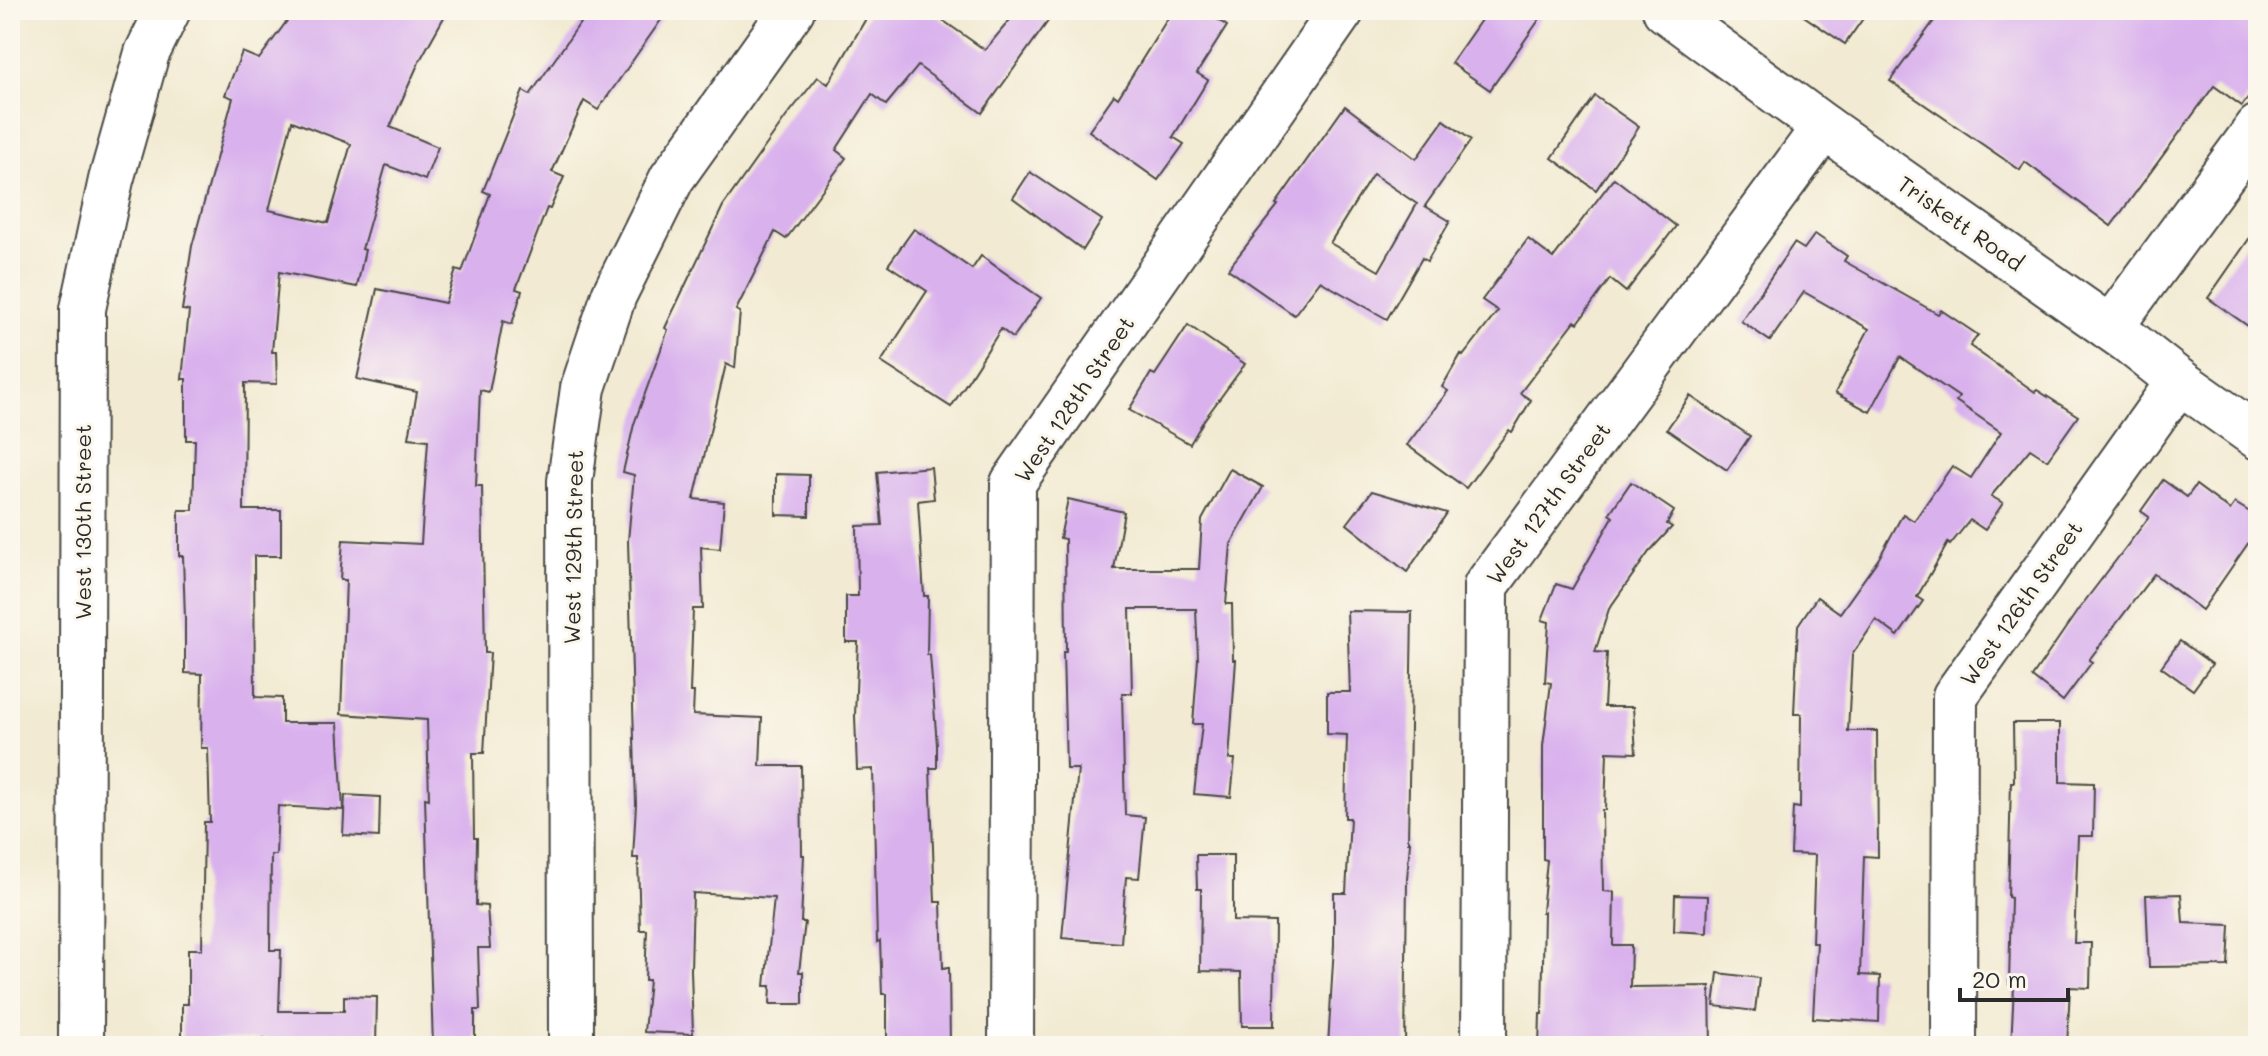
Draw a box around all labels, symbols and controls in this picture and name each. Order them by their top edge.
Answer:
street label: Triskett Road [1892,169,2030,277]
street label: West 128th Street [1007,310,1141,488]
street label: West 127th Street [1479,416,1617,590]
street label: West 130th Street [68,424,97,620]
street label: West 129th Street [557,449,589,645]
street label: West 126th Street [1953,515,2089,691]
scale bar [1960,952,2068,1002]
text: 20 m [1972,963,2027,994]

